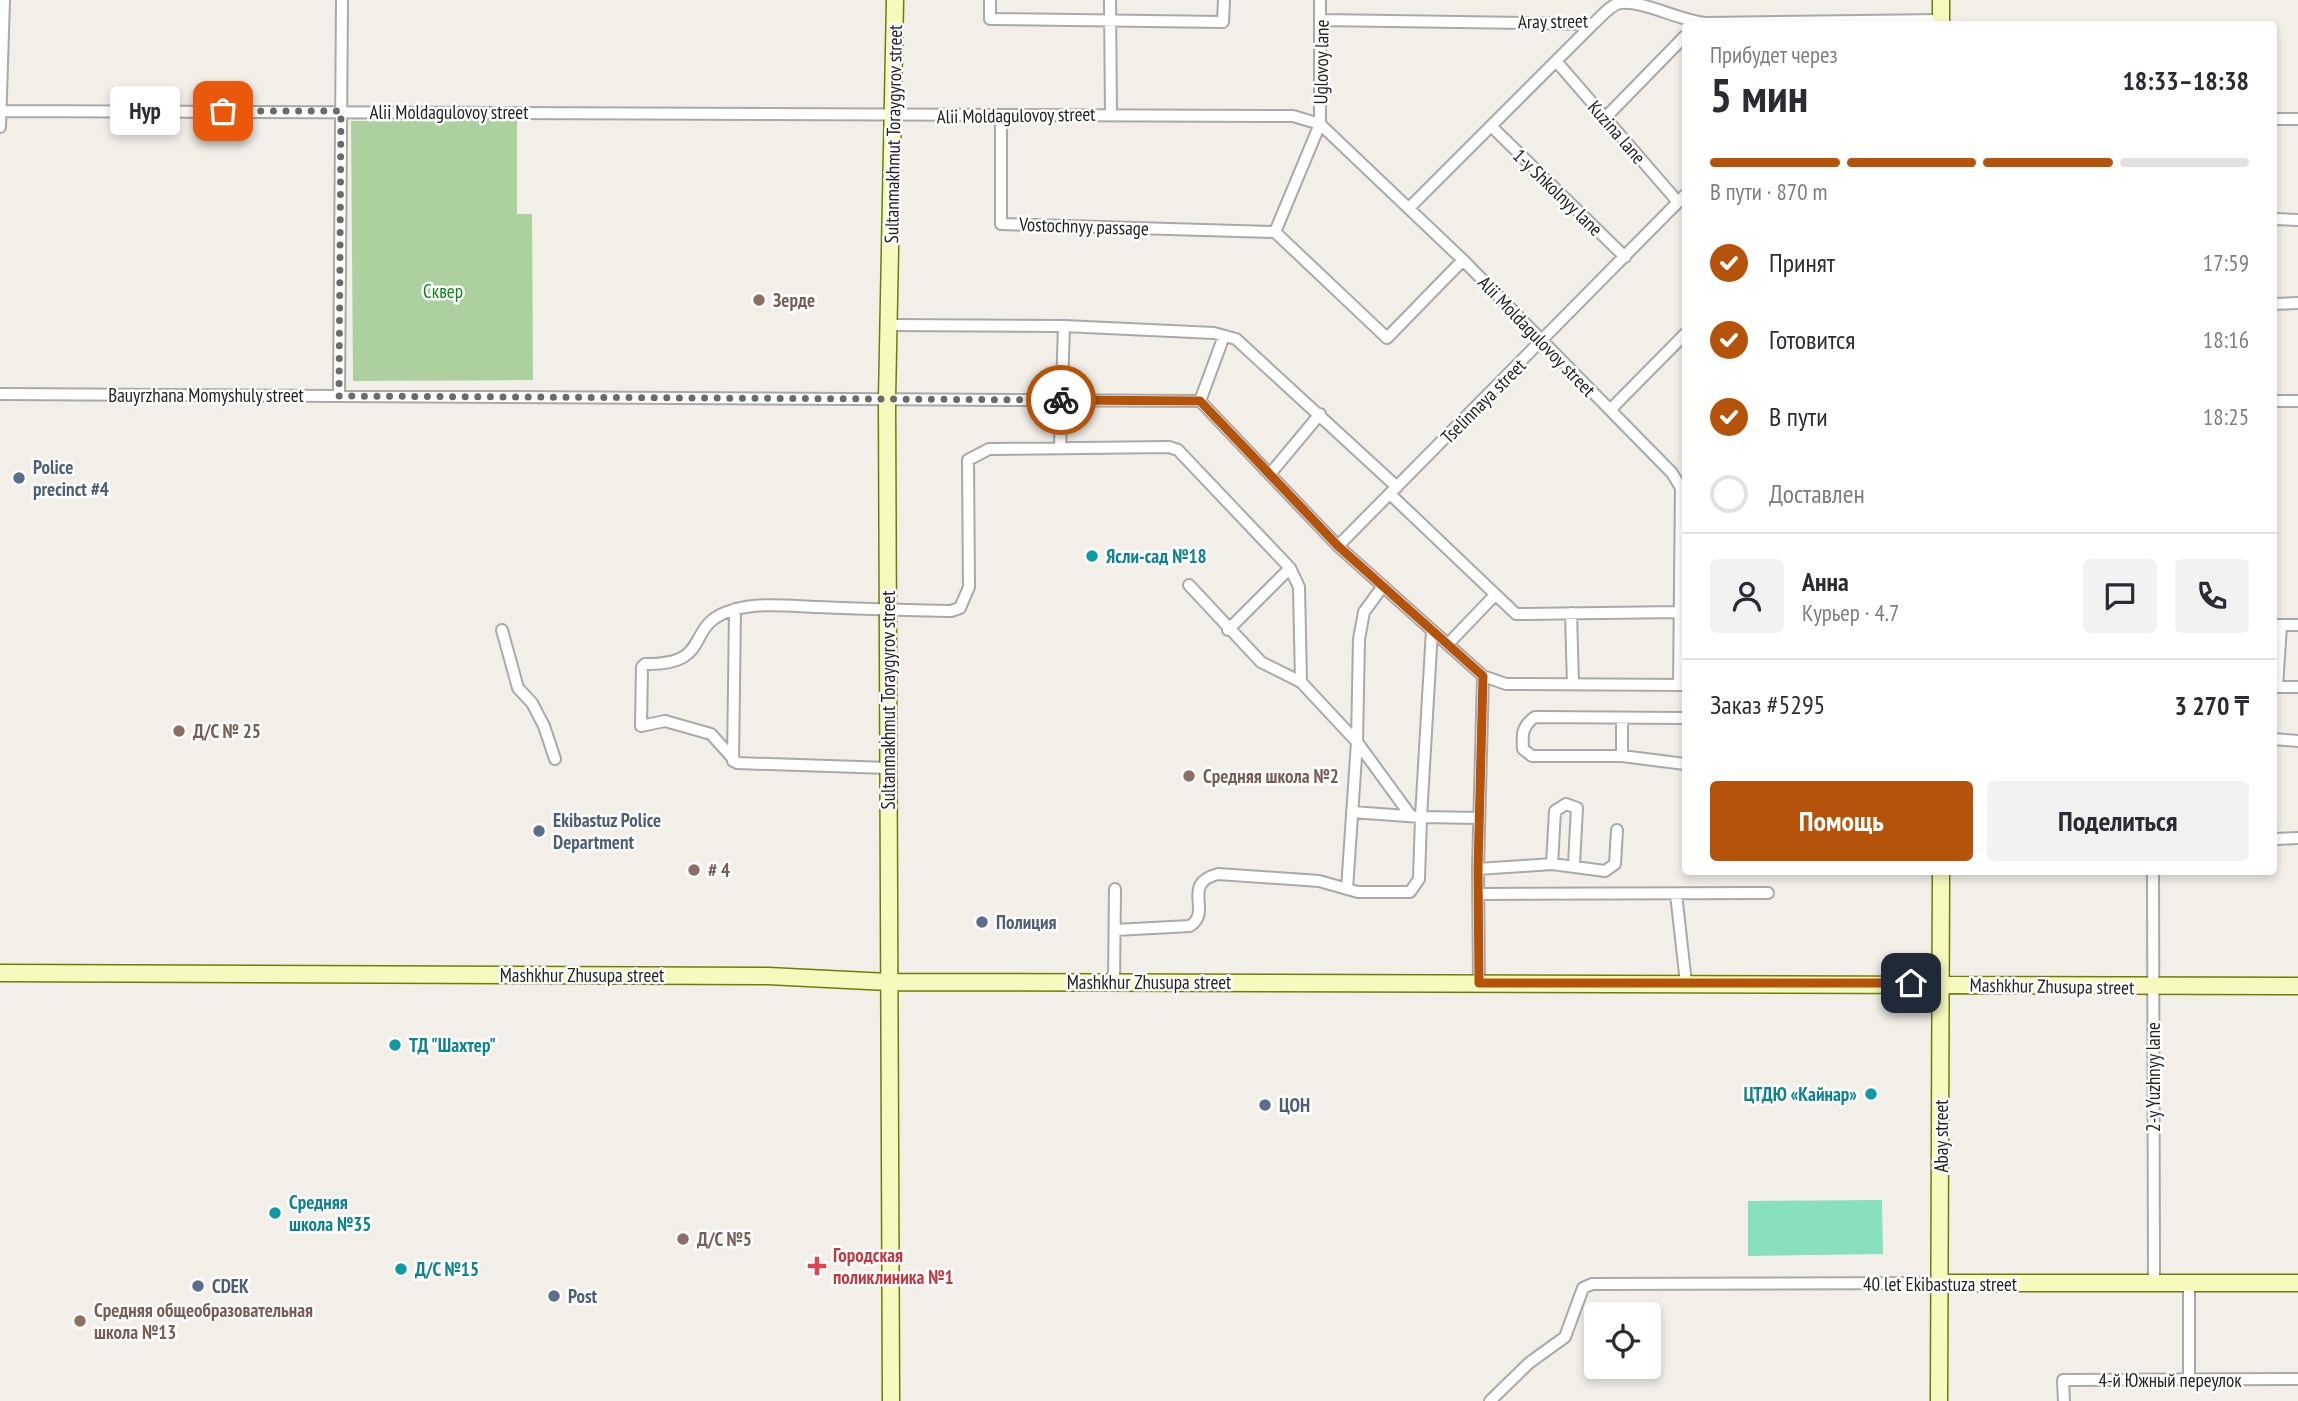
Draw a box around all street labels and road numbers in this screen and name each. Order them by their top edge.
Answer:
street label: Aray street [1518,8,1589,34]
street label: Uglovoy lane [1308,19,1334,105]
street label: Sultanmakhmut Toraygyrov street [879,24,907,244]
street label: Kuzina lane [1583,95,1651,169]
street label: Alii Moldagulovoy street [370,100,529,124]
street label: Alii Moldagulovoy street [936,102,1096,128]
street label: 1-y Shkolnyy lane [1508,143,1608,241]
street label: Vostochnyy passage [1018,212,1149,240]
street label: Alii Moldagulovoy street [1473,271,1601,402]
street label: Tselinnaya street [1435,353,1531,449]
street label: Bauyrzhana Momyshuly street [108,383,304,407]
street label: Sultanmakhmut Toraygyrov street [876,590,900,809]
street label: Mashkhur Zhusupa street [500,963,665,987]
street label: Mashkhur Zhusupa street [1067,970,1232,994]
street label: Mashkhur Zhusupa street [1970,973,2135,999]
street label: 2-y Yuzhnyy lane [2141,1022,2165,1132]
street label: Abay street [1929,1099,1953,1173]
street label: 40 let Ekibastuza street [1863,1272,2018,1296]
street label: 4-й Южный переулок [2098,1368,2242,1392]

